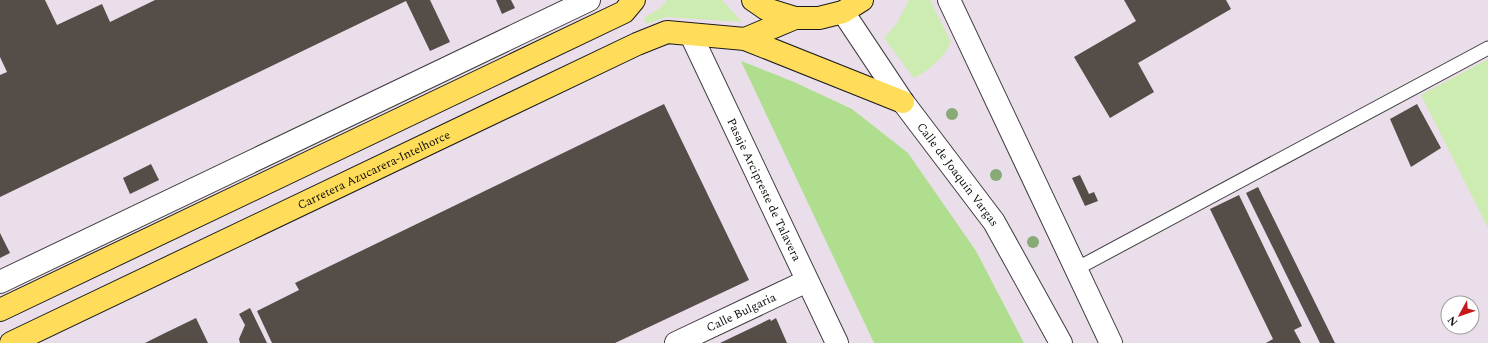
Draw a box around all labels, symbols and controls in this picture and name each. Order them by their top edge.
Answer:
street label: Pasaje Arcipreste de Talavera [722,115,806,265]
street label: Calle de Joaquín Vargas [912,119,1004,230]
street label: Carretera Azucarera-Intelhorce [294,125,454,215]
street label: Calle Bulgaria [703,288,780,337]
north arrow [1440,295,1480,335]
text: N [1443,312,1462,330]

